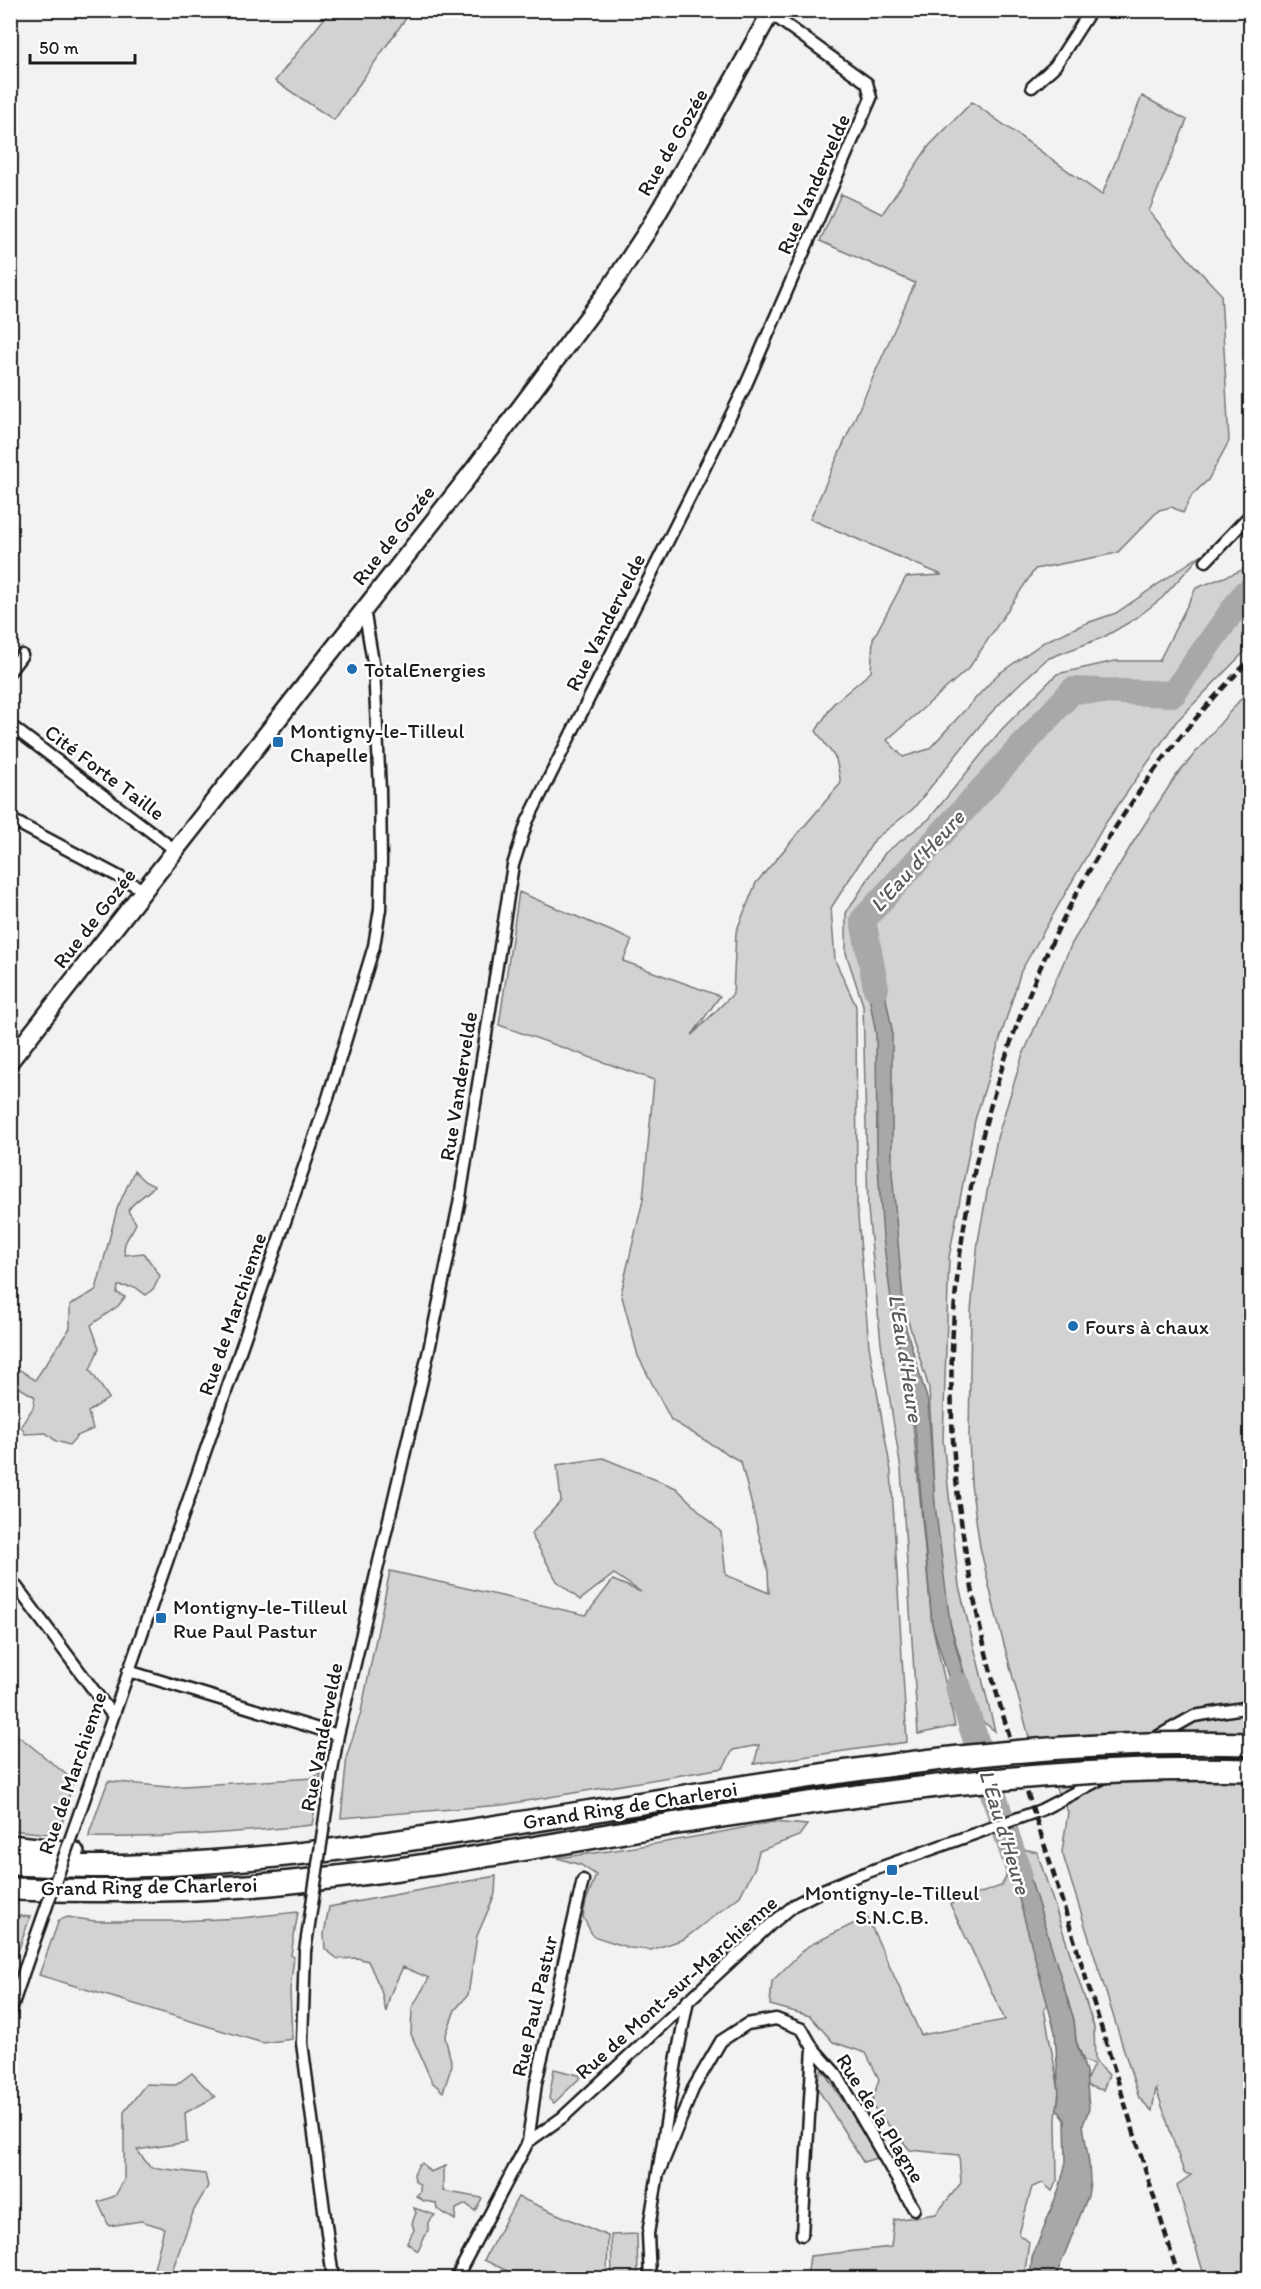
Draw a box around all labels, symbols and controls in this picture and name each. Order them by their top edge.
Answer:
scale bar [30,27,135,65]
text: 50 m [39,37,79,59]
street label: Rue de Gozée [631,84,713,200]
street label: Rue Vandervelde [771,110,855,258]
street label: Rue de Gozée [346,480,440,590]
street label: Rue Vandervelde [560,549,650,695]
place label: TotalEnergies [364,657,486,682]
marker: TotalEnergies [345,662,359,676]
place label: Montigny-le-Tilleul Chapelle [290,718,464,767]
street label: Cité Forte Taille [40,719,170,825]
marker: Montigny-le-Tilleul Chapelle [271,735,285,749]
water label: L'Eau d'Heure [864,803,971,918]
street label: Rue de Gozée [47,863,141,973]
street label: Rue Vandervelde [434,1010,482,1162]
street label: Rue de Marchienne [192,1229,272,1399]
water label: L'Eau d'Heure [883,1292,930,1425]
place label: Fours à chaux [1085,1314,1209,1339]
marker: Fours à chaux [1066,1319,1080,1333]
place label: Montigny-le-Tilleul Rue Paul Pastur [173,1594,347,1643]
marker: Montigny-le-Tilleul Rue Paul Pastur [154,1611,168,1625]
street label: Rue Vandervelde [294,1661,348,1813]
street label: Rue de Marchienne [32,1688,112,1858]
water label: L'Eau d'Heure [973,1766,1037,1899]
street label: Grand Ring de Charleroi [521,1776,739,1834]
marker: Montigny-le-Tilleul S.N.C.B. [885,1863,899,1877]
street label: Grand Ring de Charleroi [40,1872,258,1900]
place label: Montigny-le-Tilleul S.N.C.B. [805,1880,979,1929]
street label: Rue de Mont-sur-Marchienne [570,1890,782,2084]
street label: Rue Paul Pastur [506,1932,563,2079]
street label: Rue de la Plagne [831,2049,931,2187]

